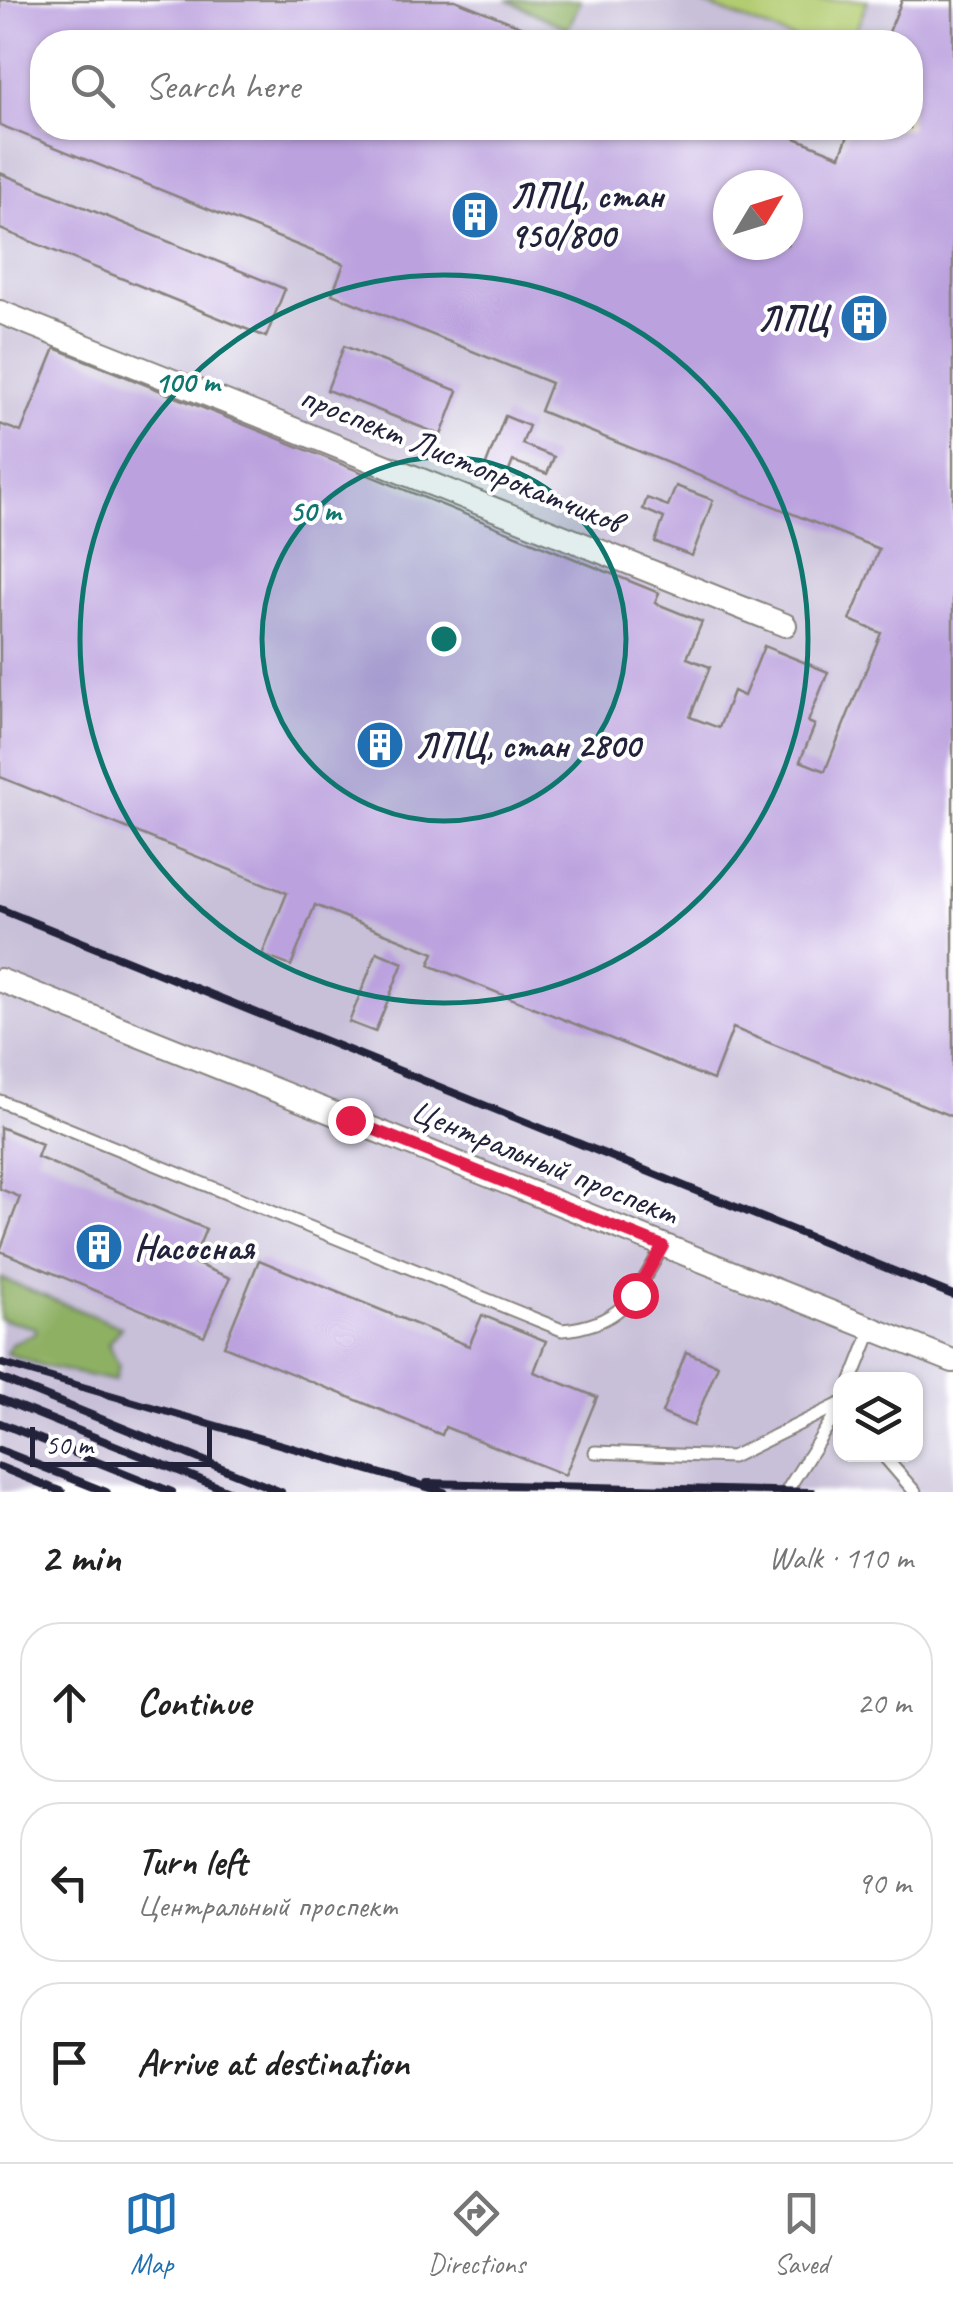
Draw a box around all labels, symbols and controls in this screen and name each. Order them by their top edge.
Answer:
search box [30,30,923,140]
icon: search [65,58,120,113]
text: Search here [145,62,300,109]
north arrow [713,170,803,260]
place label: ЛПЦ, стан 950/800 [510,173,666,258]
building icon: ЛПЦ, стан 950/800 [449,189,501,241]
building icon: ЛПЦ [838,292,890,344]
place label: ЛПЦ [758,296,832,341]
text: 100 m [155,363,222,401]
street label: проспект Листопрокатчиков [294,373,634,546]
text: 50 m [290,492,343,530]
centre of rings [426,621,462,657]
building icon: ЛПЦ, стан 2800 [354,719,406,771]
place label: ЛПЦ, стан 2800 [415,723,643,768]
street label: Центральный проспект [404,1087,687,1236]
route end [328,1098,374,1144]
building icon: Насосная [73,1221,125,1273]
place label: Насосная [134,1225,256,1270]
route start [613,1273,659,1319]
map controls [833,1372,923,1462]
button: layers [833,1372,923,1462]
scale bar [30,1422,212,1466]
text: 50 m [45,1427,93,1462]
text: 2 min [40,1531,120,1584]
text: Walk · 110 m [769,1537,913,1578]
icon: ahead [42,1675,97,1730]
text: Continue [137,1679,251,1726]
text: 20 m [857,1682,911,1723]
text: Turn left [137,1838,247,1885]
icon: left [42,1855,97,1910]
text: 90 m [857,1862,911,1903]
text: Центральный проспект [137,1885,397,1926]
icon: arrive [42,2035,97,2090]
text: Arrive at destination [137,2039,409,2086]
tab: Map [124,2186,179,2281]
tab: Directions [428,2186,525,2281]
tab: Saved [774,2186,829,2281]

